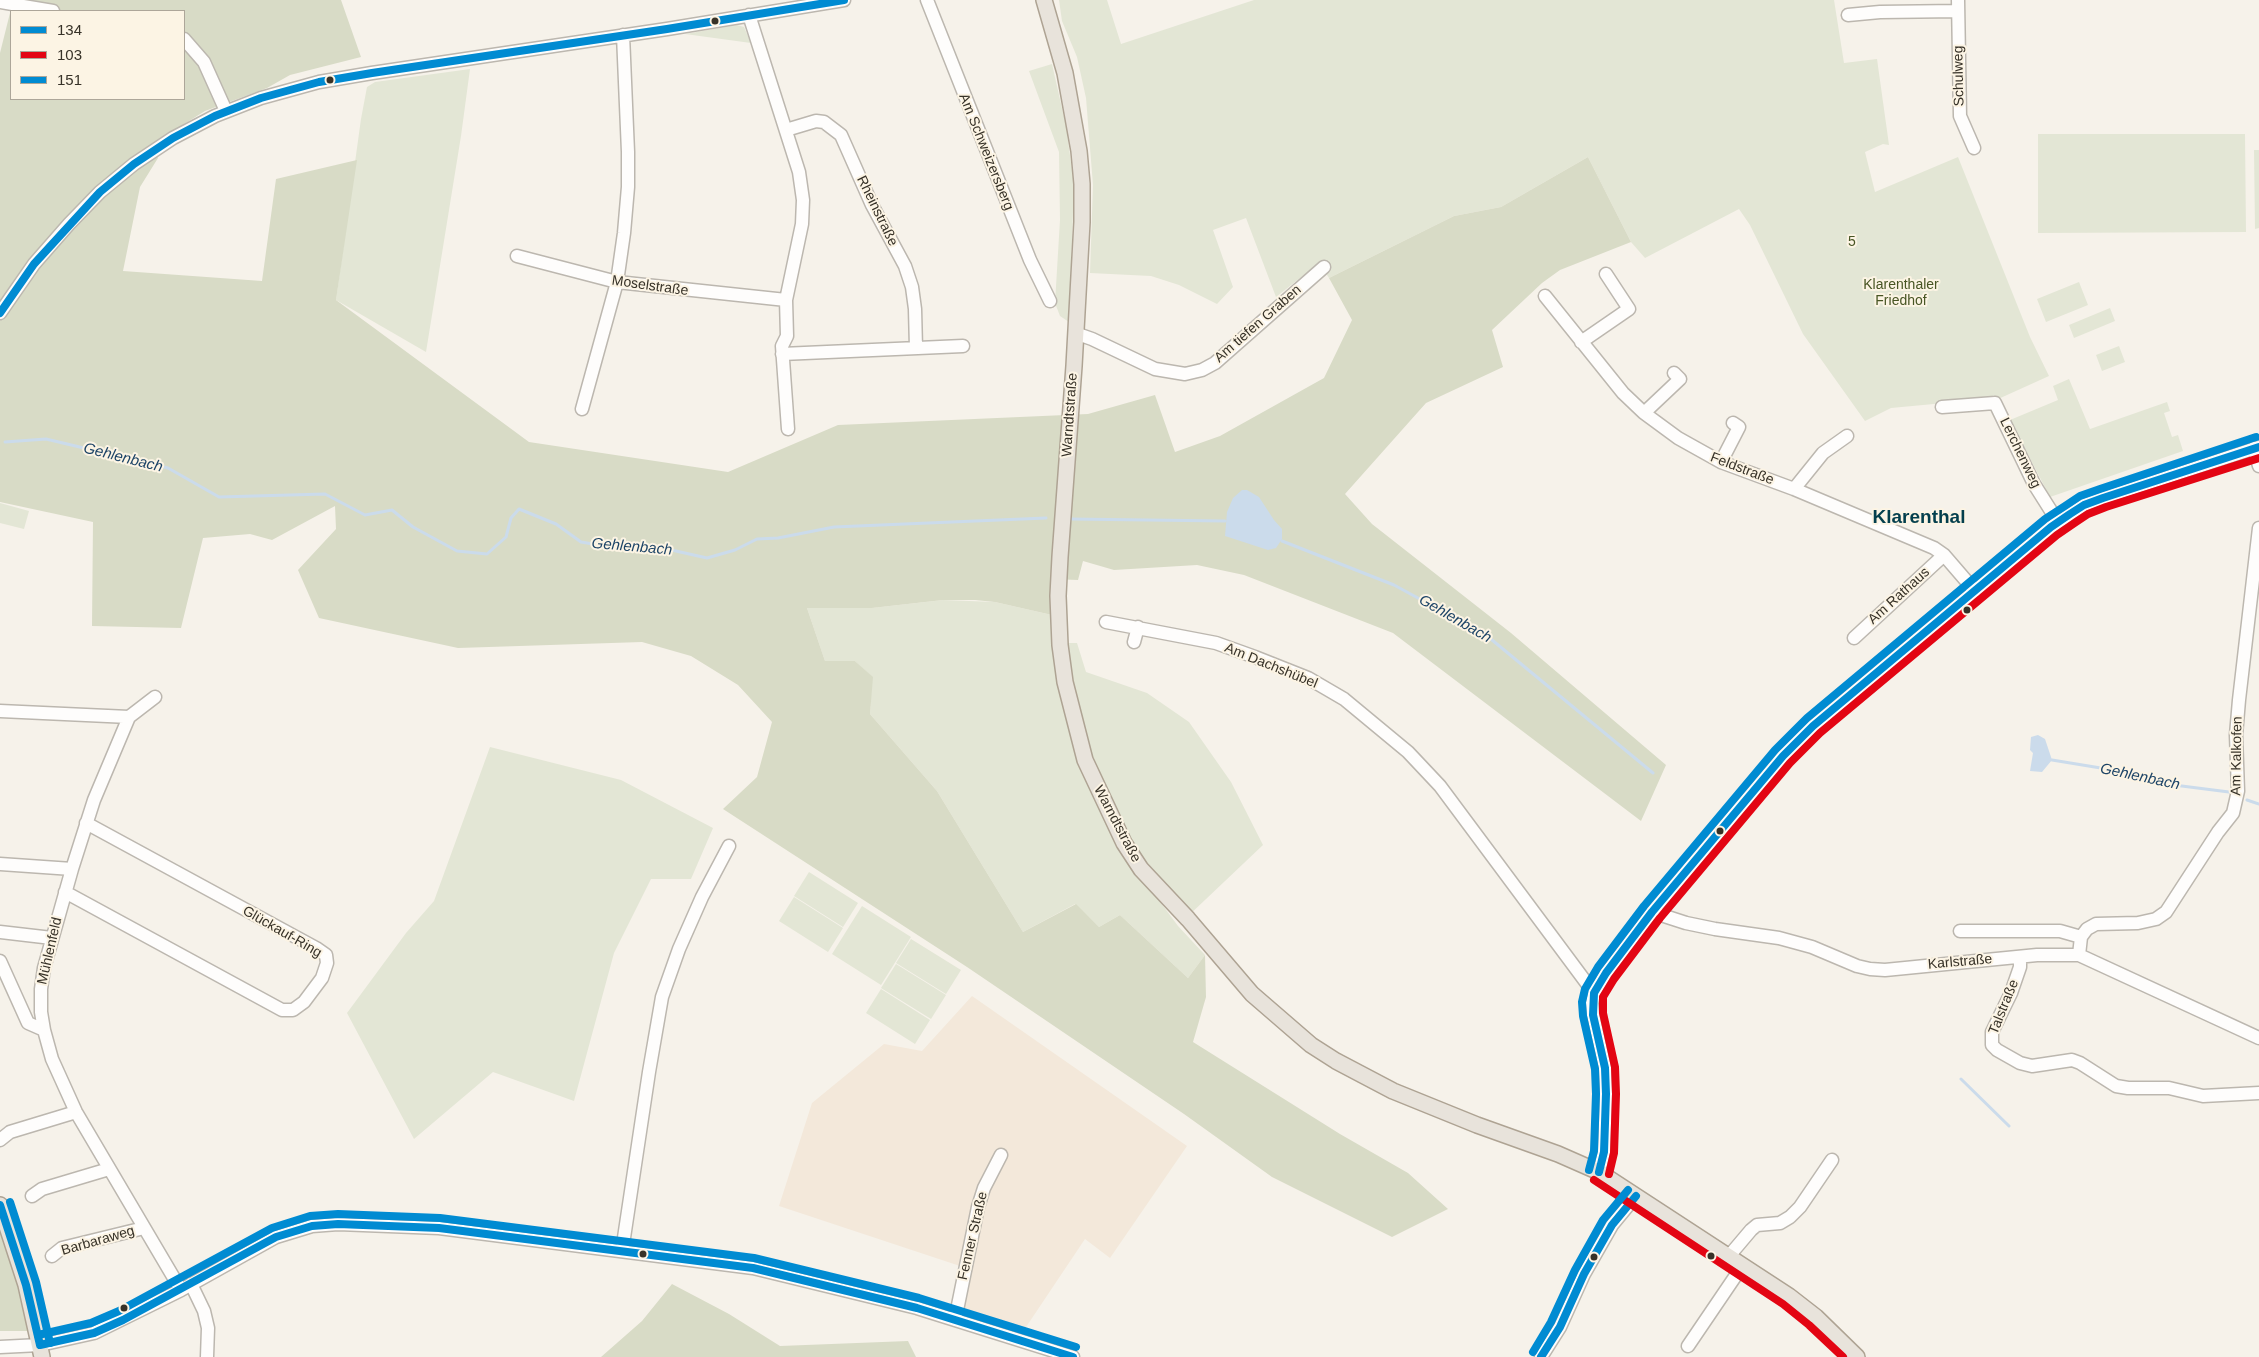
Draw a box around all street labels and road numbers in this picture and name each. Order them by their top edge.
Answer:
street label: Schulweg [1950,46,1968,106]
street label: Am Schweizersberg [955,91,1017,213]
street label: Rheinstraße [853,173,901,249]
street label: Moselstraße [611,272,689,300]
street label: Am tiefen Graben [1211,282,1305,366]
street label: Warndtstraße [1059,372,1081,458]
street label: Lerchenweg [1996,415,2044,491]
street label: Feldstraße [1708,449,1776,489]
street label: Am Rathaus [1865,564,1933,628]
street label: Am Dachshübel [1222,640,1320,692]
street label: Am Kalkofen [2228,716,2246,796]
street label: Warndtstraße [1090,783,1144,865]
street label: Glückauf-Ring [239,903,325,961]
street label: Mühlenfeld [34,916,66,986]
street label: Karlstraße [1927,951,1993,973]
street label: Talstraße [1985,977,2023,1037]
street label: Fenner Straße [955,1190,991,1282]
street label: Barbaraweg [59,1223,137,1259]

